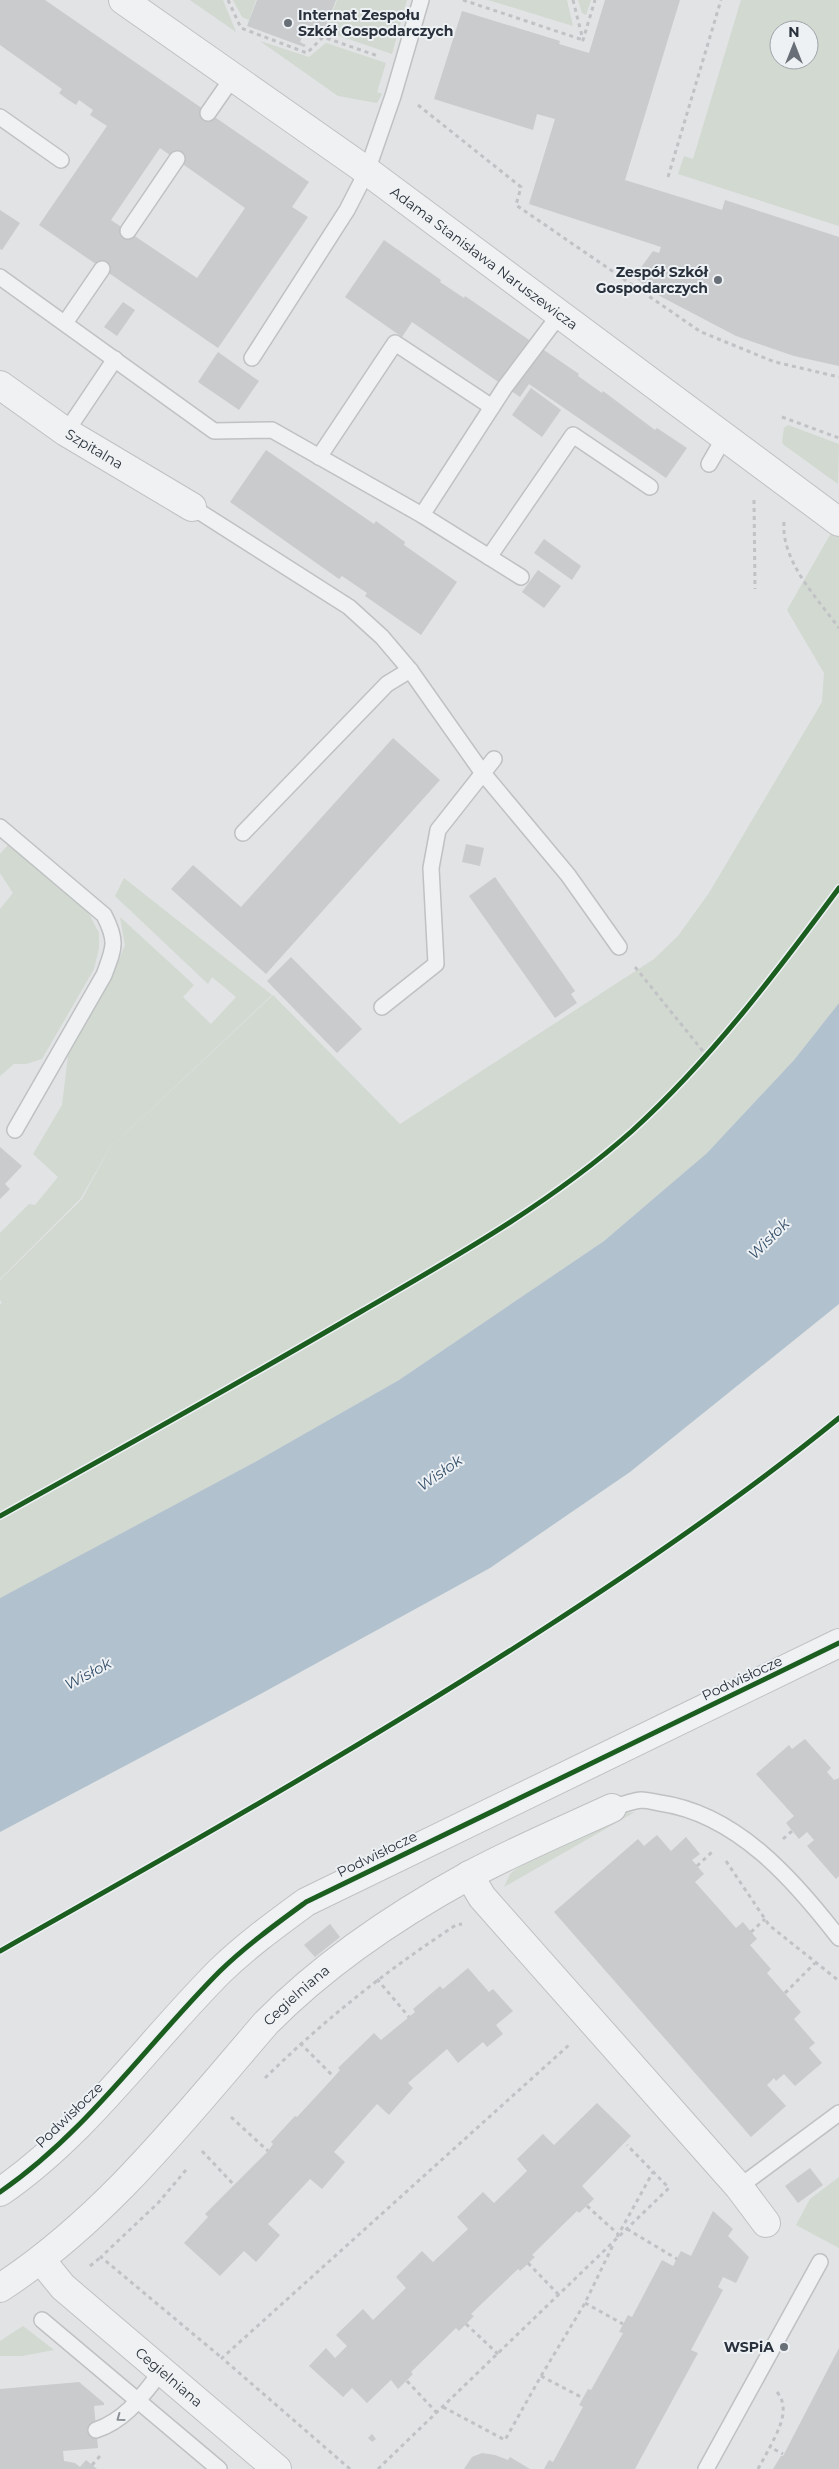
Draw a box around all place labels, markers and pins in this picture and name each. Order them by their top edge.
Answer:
place label: Internat Zespołu Szkół Gospodarczych [298,6,453,40]
marker: Internat Zespołu Szkół Gospodarczych [282,17,294,29]
place label: Zespół Szkół Gospodarczych [596,263,708,297]
marker: Zespół Szkół Gospodarczych [712,274,724,286]
place label: WSPiA [724,2338,774,2356]
marker: WSPiA [778,2341,790,2353]

